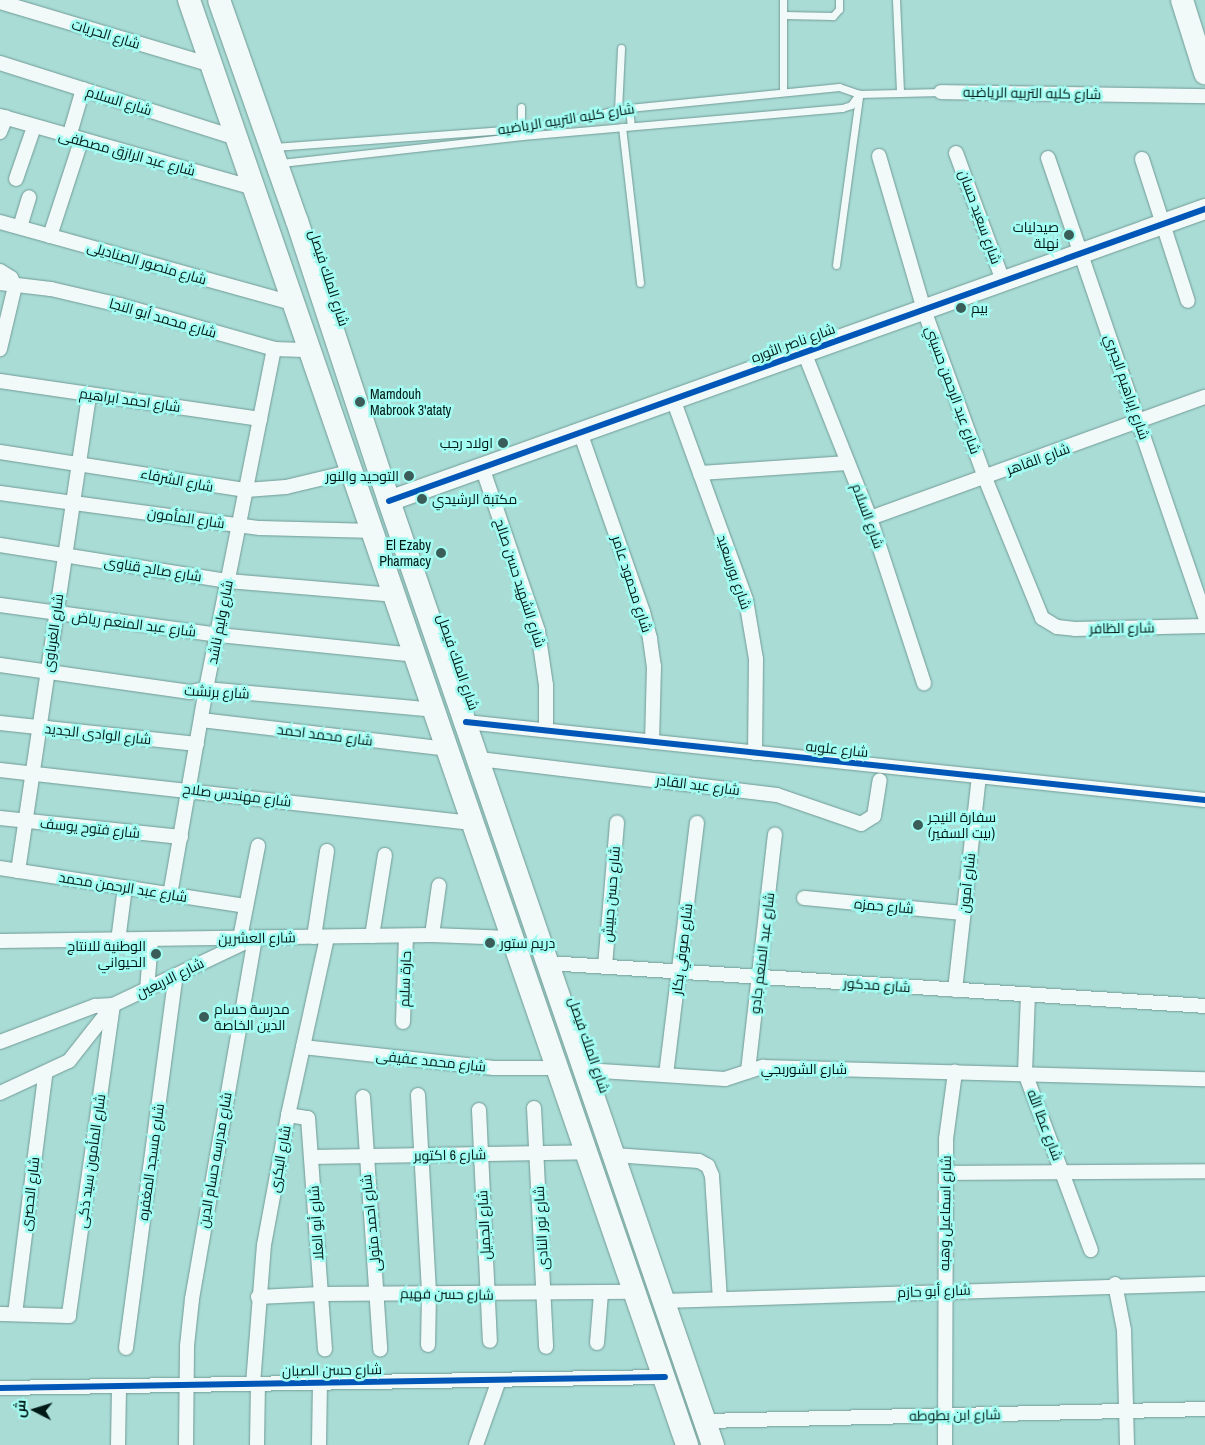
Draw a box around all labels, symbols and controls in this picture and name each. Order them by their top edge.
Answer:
street label: شارع الحريات [70,16,142,52]
street label: شارع السلام [84,83,154,119]
street label: شارع كليه التربيه الرياضيه [963,83,1101,103]
street label: شارع كليه التربيه الرياضيه [496,100,636,138]
street label: شارع عبد الرازق مصطفى [57,127,197,179]
street label: شارع سعيد حسان [955,168,1005,266]
place label: صيدليات نهلة [1013,219,1059,252]
street label: شارع الملك فيصل [305,228,353,328]
marker: صيدليات نهلة [1063,229,1075,241]
street label: شارع منصور الصناديلى [85,238,209,288]
street label: شارع محمد أبو النجا [107,295,219,341]
place label: بيم [971,300,988,316]
marker: بيم [955,302,967,314]
street label: شارع ناصر الثوره [749,320,837,366]
street label: شارع عبد الرحمن حسيني [922,324,984,456]
street label: شارع إبراهيم الجبري [1101,332,1153,442]
street label: شارع احمد ابراهيم [78,385,182,415]
place label: Mamdouh Mabrook 3'ataty [370,386,451,418]
marker: Mamdouh Mabrook 3'ataty [354,396,366,408]
place label: اولاد رجب [440,435,493,451]
marker: اولاد رجب [497,437,509,449]
street label: شارع القاهر [1004,440,1072,478]
street label: شارع الشرفاء [139,465,215,495]
place label: التوحيد والنور [325,468,399,484]
marker: التوحيد والنور [403,470,415,482]
street label: شارع السلام [848,481,888,551]
place label: مكتبة الرشيدي [432,491,517,507]
marker: مكتبة الرشيدي [416,493,428,505]
street label: شارع المأمون [146,504,226,532]
street label: شارع الشهيد حسن صالح [491,516,549,650]
street label: شارع بورسعيد [713,532,755,612]
street label: شارع محمود عامر [608,533,656,635]
place label: El Ezaby Pharmacy [379,537,431,570]
marker: El Ezaby Pharmacy [435,547,447,559]
street label: شارع صالح قناوى [103,553,203,585]
street label: شارع وليم ناشد [204,579,236,665]
street label: شارع الغرباوى [39,593,67,673]
street label: شارع عبد المنعم رياض [71,608,197,640]
street label: شارع الملك فيصل [434,612,482,712]
street label: شارع الظافر [1089,619,1155,637]
street label: شارع برنشت [184,682,250,702]
street label: شارع الوادى الجديد [44,720,152,748]
street label: شارع محمد احمد [276,721,374,749]
street label: شارع علوبه [805,737,869,761]
street label: شارع عبد القادر [655,772,741,798]
street label: شارع مهندس صلاح [182,780,292,810]
place label: سفارة النيجر (بيت السفير) [928,809,996,842]
street label: شارع فتوح يوسف [39,814,141,842]
marker: سفارة النيجر (بيت السفير) [912,819,924,831]
street label: شارع حسن حبيش [598,845,624,943]
street label: شارع آمون [955,852,979,914]
street label: شارع عبد الرحمن محمد [58,869,188,905]
street label: شارع عبد المنعم جادو [746,891,778,1015]
street label: شارع حمزه [853,895,915,917]
street label: شارع صوفي بكار [668,902,696,996]
street label: شارع العشرين [218,929,296,947]
place label: دريم ستور [500,935,555,951]
marker: دريم ستور [484,937,496,949]
place label: الوطنية للانتاج الحيواني [67,938,146,970]
marker: الوطنية للانتاج الحيواني [150,948,162,960]
street label: حارة سليم [396,951,414,1007]
street label: شارع الاربعين [133,954,207,1002]
street label: شارع مدكور [843,974,911,996]
street label: شارع الملك فيصل [565,995,613,1095]
place label: مدرسة حسام الدين الخاصة [214,1001,290,1034]
marker: مدرسة حسام الدين الخاصة [198,1011,210,1023]
street label: شارع محمد عفيفى [375,1047,487,1075]
street label: شارع الشوربجي [761,1061,847,1077]
street label: شارع عطا الله [1024,1087,1066,1163]
street label: شارع مدرسه حسام الدين [195,1091,235,1229]
street label: شارع المأمون سيد ذكى [73,1093,109,1229]
street label: شارع مسجد المغفره [134,1103,168,1221]
street label: شارع البكرى [266,1124,294,1194]
street label: شارع 6 اكتوبر [414,1146,486,1164]
street label: شارع اسماعيل وهبه [936,1155,954,1271]
street label: شارع الحصرى [17,1156,43,1232]
street label: شارع احمد متولى [358,1174,384,1272]
street label: شارع أبو العلا [305,1185,327,1261]
street label: شارع نور النادى [530,1186,552,1270]
street label: شارع الجميل [474,1190,494,1260]
street label: شارع أبو حازم [897,1281,971,1301]
street label: شارع حسن فهيم [400,1285,494,1303]
street label: شارع حسن الصبان [282,1361,382,1379]
north arrow [10,1385,60,1435]
text: ش [10,1399,30,1418]
street label: شارع ابن بطوطه [909,1406,1001,1424]

